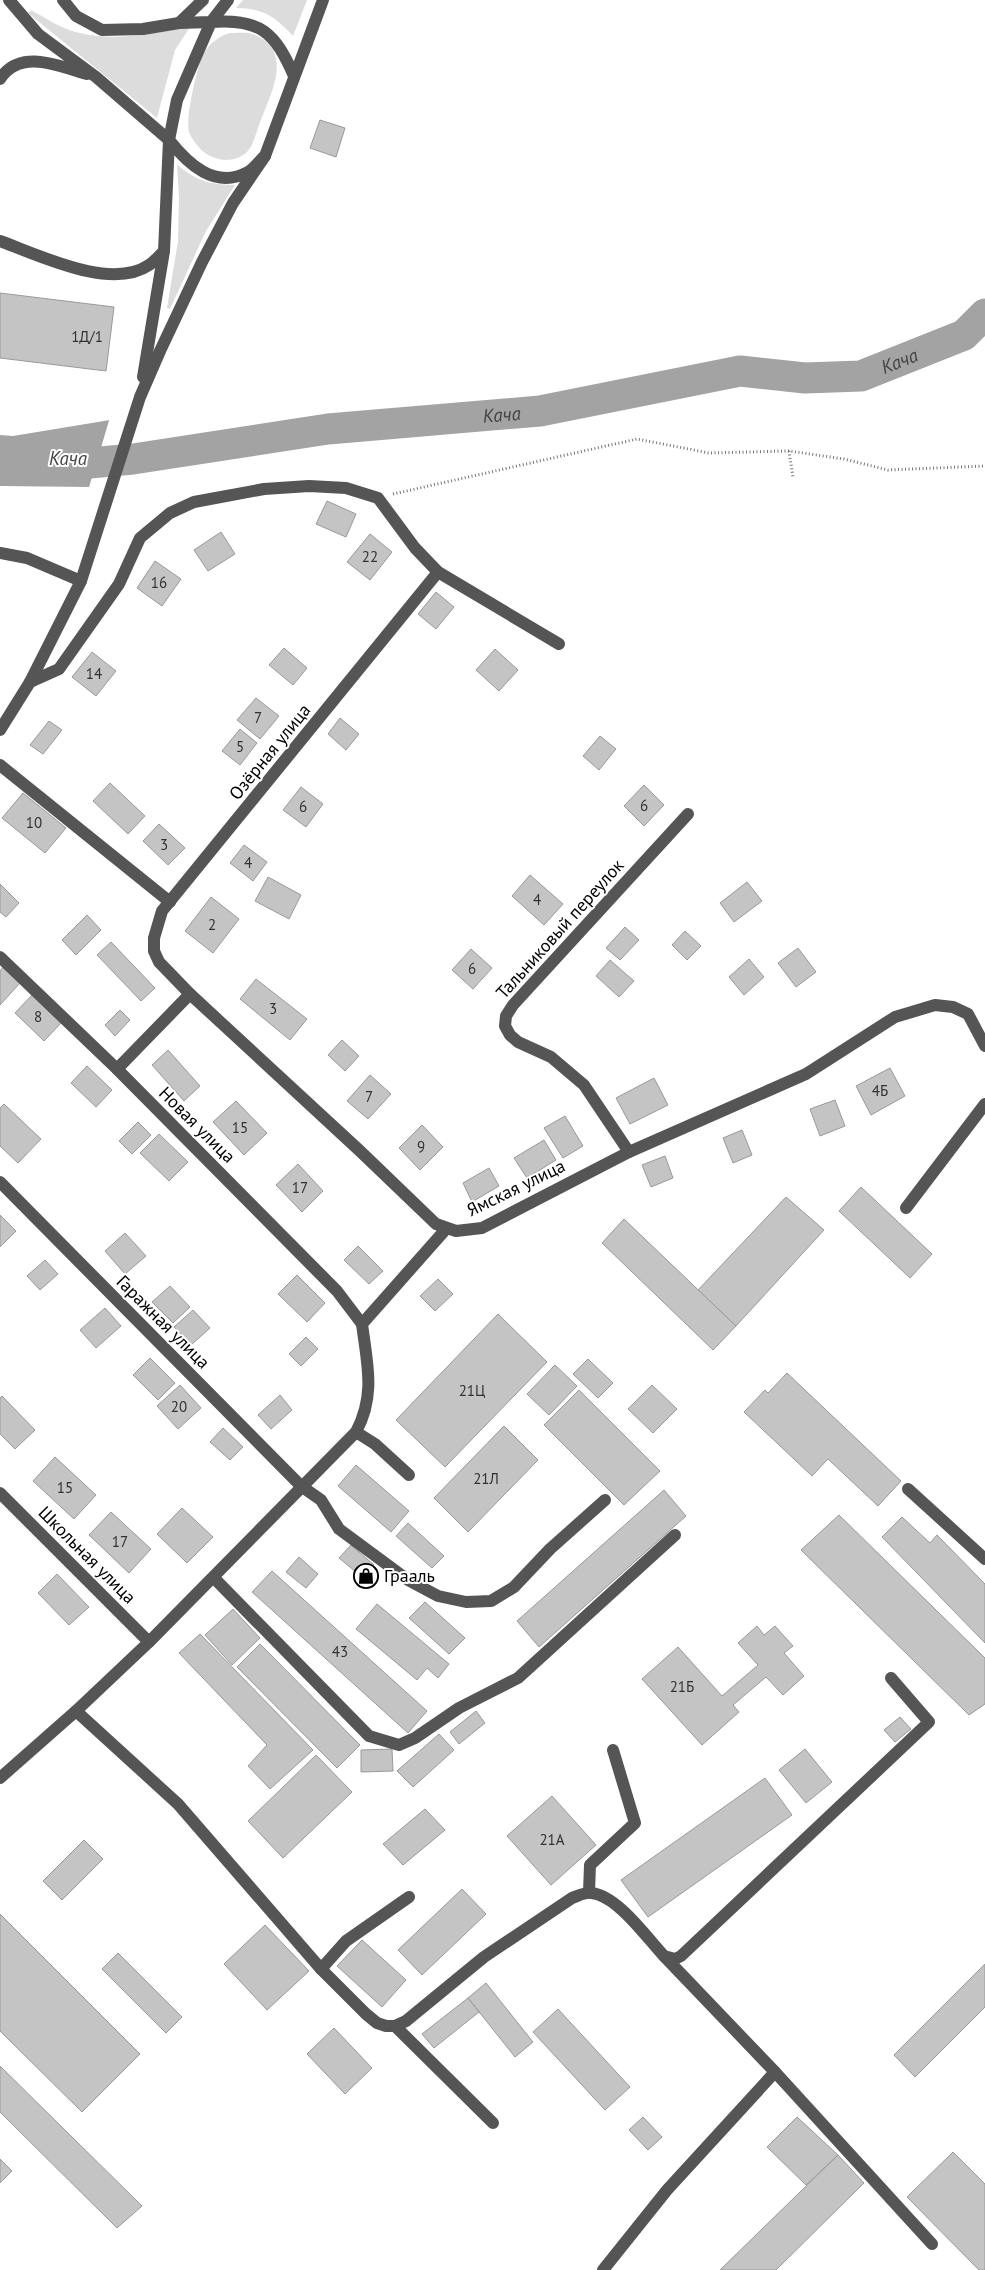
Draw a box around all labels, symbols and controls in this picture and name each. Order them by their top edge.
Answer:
house number: 1Д/1 [71,327,103,346]
water label: Кача [877,342,922,379]
water label: Кача [482,401,522,428]
water label: Кача [49,446,88,470]
house number: 22 [362,547,378,566]
house number: 16 [151,573,167,592]
house number: 14 [86,664,102,683]
street label: Озёрная улица [224,699,315,804]
house number: 7 [254,708,262,727]
house number: 5 [236,737,244,756]
house number: 6 [640,796,648,815]
house number: 6 [299,797,307,816]
house number: 10 [26,813,42,832]
house number: 3 [160,835,168,854]
house number: 4 [244,853,252,872]
street label: Тальниковый переулок [491,854,629,1003]
house number: 4 [533,890,541,909]
house number: 2 [208,915,216,934]
house number: 6 [468,959,476,978]
house number: 3 [269,999,277,1018]
house number: 8 [34,1007,42,1026]
house number: 4Б [872,1081,888,1100]
street label: Новая улица [154,1082,240,1168]
house number: 7 [365,1087,373,1106]
house number: 15 [232,1118,248,1137]
house number: 9 [417,1137,425,1156]
street label: Ямская улица [463,1154,569,1221]
house number: 17 [292,1178,308,1197]
street label: Гаражная улица [112,1270,215,1373]
house number: 21Ц [459,1381,485,1400]
house number: 20 [171,1397,187,1416]
house number: 21Л [473,1469,499,1488]
house number: 15 [57,1478,73,1497]
street label: Школьная улица [34,1501,141,1608]
house number: 17 [112,1532,128,1551]
shop icon: Грааль [353,1563,379,1589]
place label: Грааль [384,1564,435,1587]
house number: 43 [332,1642,348,1661]
house number: 21Б [670,1677,694,1696]
house number: 21А [539,1830,565,1849]

